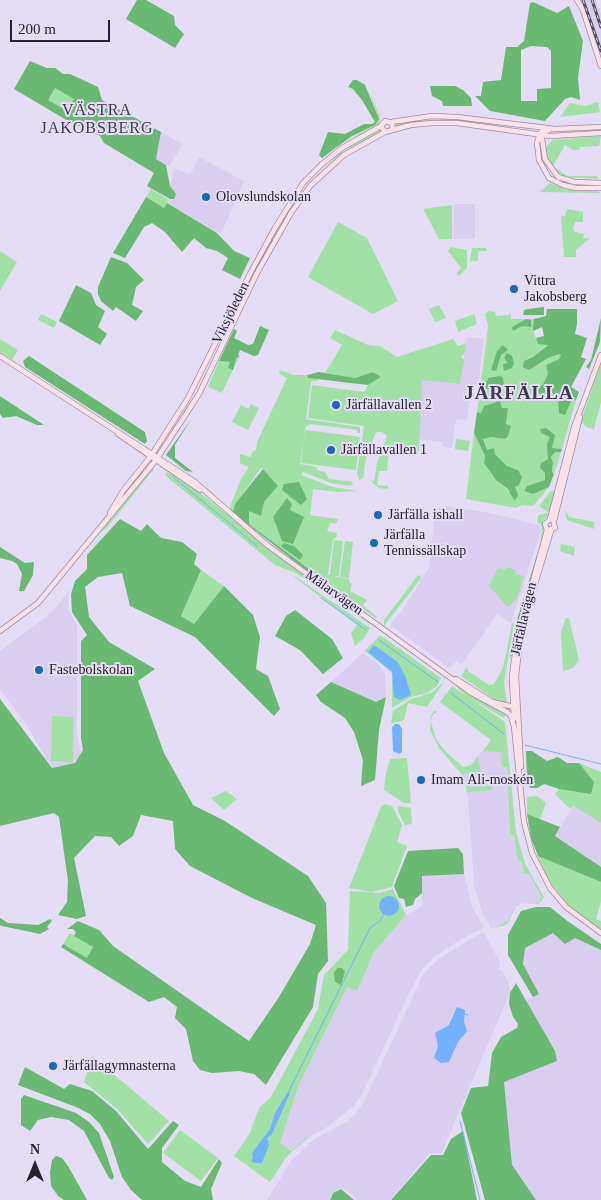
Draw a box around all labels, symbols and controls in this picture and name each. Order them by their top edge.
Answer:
scale bar [12,10,112,42]
text: 200 m [18,21,56,37]
district label: VÄSTRA JAKOBSBERG [39,101,155,139]
place label: Olovslundskolan [216,189,311,205]
marker: Olovslundskolan [200,191,212,203]
place label: Vittra Jakobsberg [524,273,587,306]
street label: Viksjöleden [209,279,253,347]
marker: Vittra Jakobsberg [508,283,520,295]
district label: JÄRFÄLLA [463,383,575,405]
place label: Järfällavallen 2 [346,397,432,413]
marker: Järfällavallen 2 [330,399,342,411]
place label: Järfällavallen 1 [341,442,427,458]
marker: Järfällavallen 1 [325,444,337,456]
place label: Järfälla ishall [388,507,463,523]
marker: Järfälla ishall [372,509,384,521]
place label: Järfälla Tennissällskap [384,527,466,560]
marker: Järfälla Tennissällskap [368,537,380,549]
street label: Mälarvägen [302,567,366,619]
street label: Järfällavägen [507,581,541,657]
place label: Fastebolskolan [49,662,133,678]
marker: Fastebolskolan [33,664,45,676]
place label: Imam Ali-moskén [431,772,533,788]
marker: Imam Ali-moskén [415,774,427,786]
place label: Järfällagymnasterna [63,1058,176,1074]
marker: Järfällagymnasterna [47,1060,59,1072]
north arrow [10,1140,60,1190]
text: N [30,1142,40,1157]

